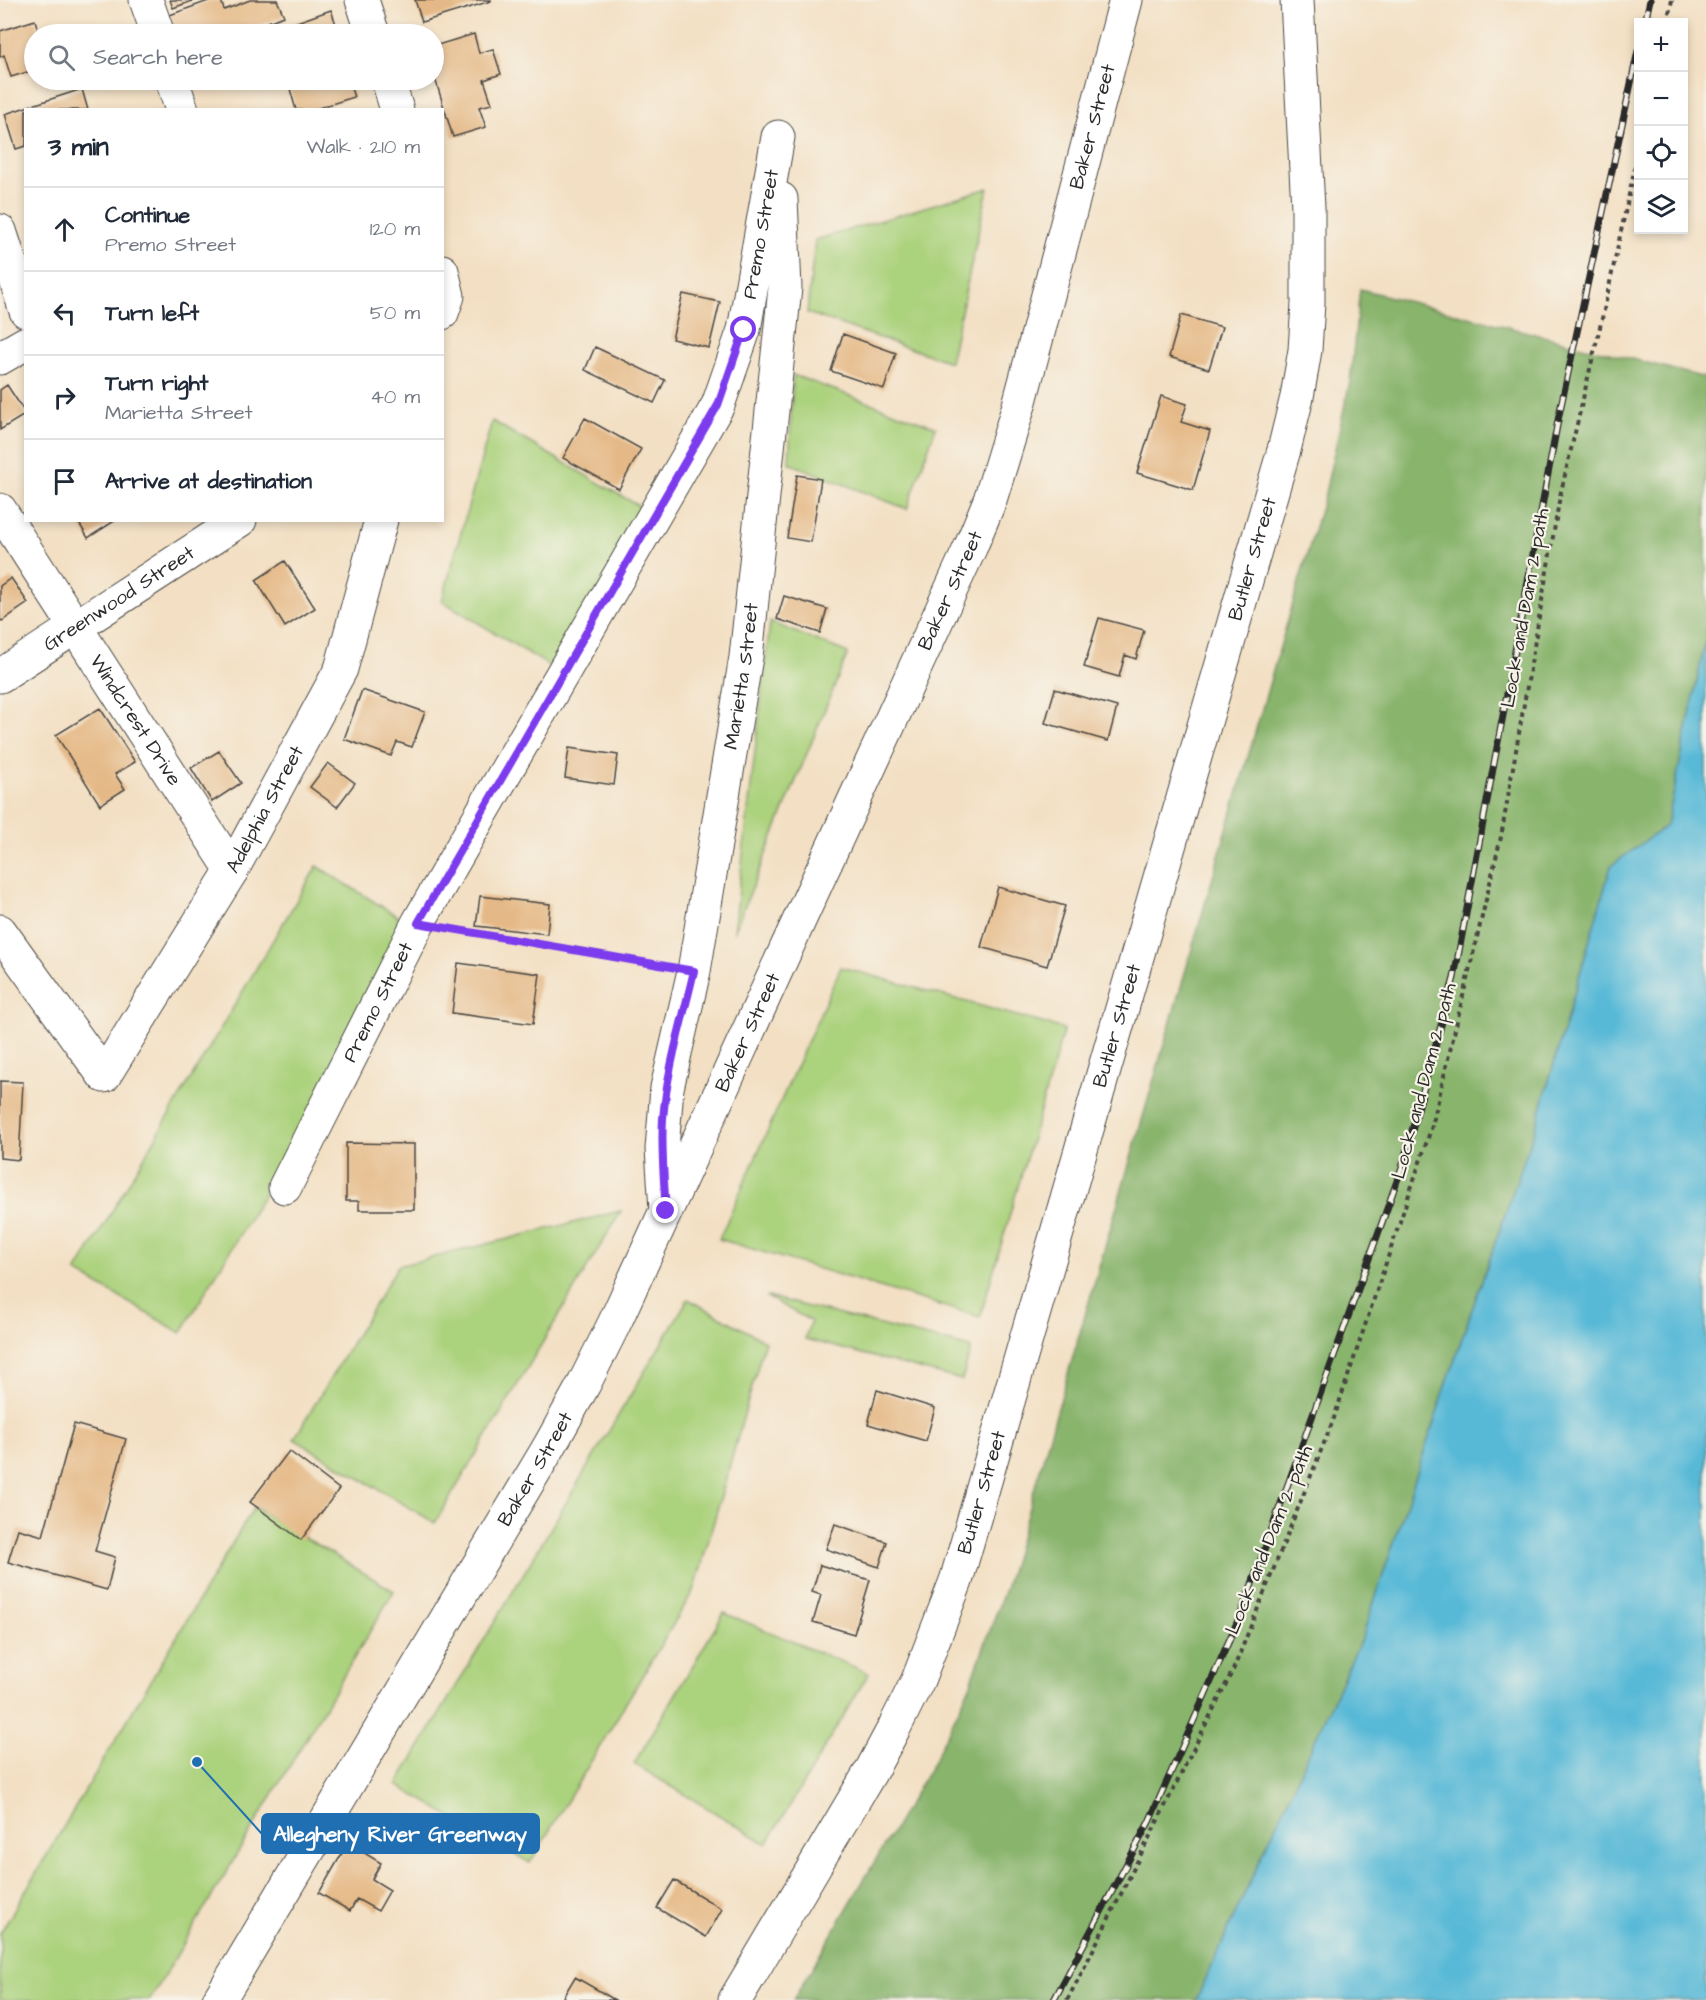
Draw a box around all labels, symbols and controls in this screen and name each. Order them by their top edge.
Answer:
map controls [1634,18,1688,234]
button: + [1634,18,1688,72]
search box [24,24,444,90]
icon: search [45,41,78,74]
text: Search here [93,42,223,73]
street label: Baker Street [1063,61,1122,192]
button: − [1634,72,1688,126]
button: locate [1634,126,1688,180]
text: 3 min [48,129,109,165]
text: Walk · 210 m [307,133,420,161]
street label: Premo Street [736,167,786,301]
button: layers [1634,180,1688,234]
text: Continue [105,200,190,231]
icon: ahead [48,213,81,246]
text: 120 m [370,215,420,243]
text: Premo Street [105,231,236,259]
icon: left [48,297,81,330]
text: Turn left [105,298,199,329]
text: 50 m [370,299,420,327]
route start [730,316,756,342]
text: Turn right [105,368,208,399]
icon: right [48,381,81,414]
text: 40 m [370,383,420,411]
text: Marietta Street [105,399,253,427]
icon: arrive [48,465,81,498]
text: Arrive at destination [105,466,312,497]
street label: Butler Street [1221,494,1284,624]
street label: Lock and Dam 2 path [1494,506,1556,710]
street label: Baker Street [911,527,990,655]
street label: Greenwood Street [38,539,200,658]
street label: Marietta Street [717,602,766,752]
street label: Windcrest Drive [83,649,188,791]
street label: Adelphia Street [219,741,311,878]
street label: Premo Street [336,937,420,1067]
street label: Butler Street [1086,961,1148,1091]
street label: Baker Street [708,968,787,1097]
street label: Lock and Dam 2 path [1384,980,1464,1182]
route end [652,1197,678,1223]
street label: Baker Street [491,1407,580,1532]
street label: Butler Street [951,1427,1013,1557]
street label: Lock and Dam 2 path [1218,1441,1320,1639]
callout: Allegheny River Greenway [262,1814,539,1853]
text: Allegheny River Greenway [273,1820,527,1852]

